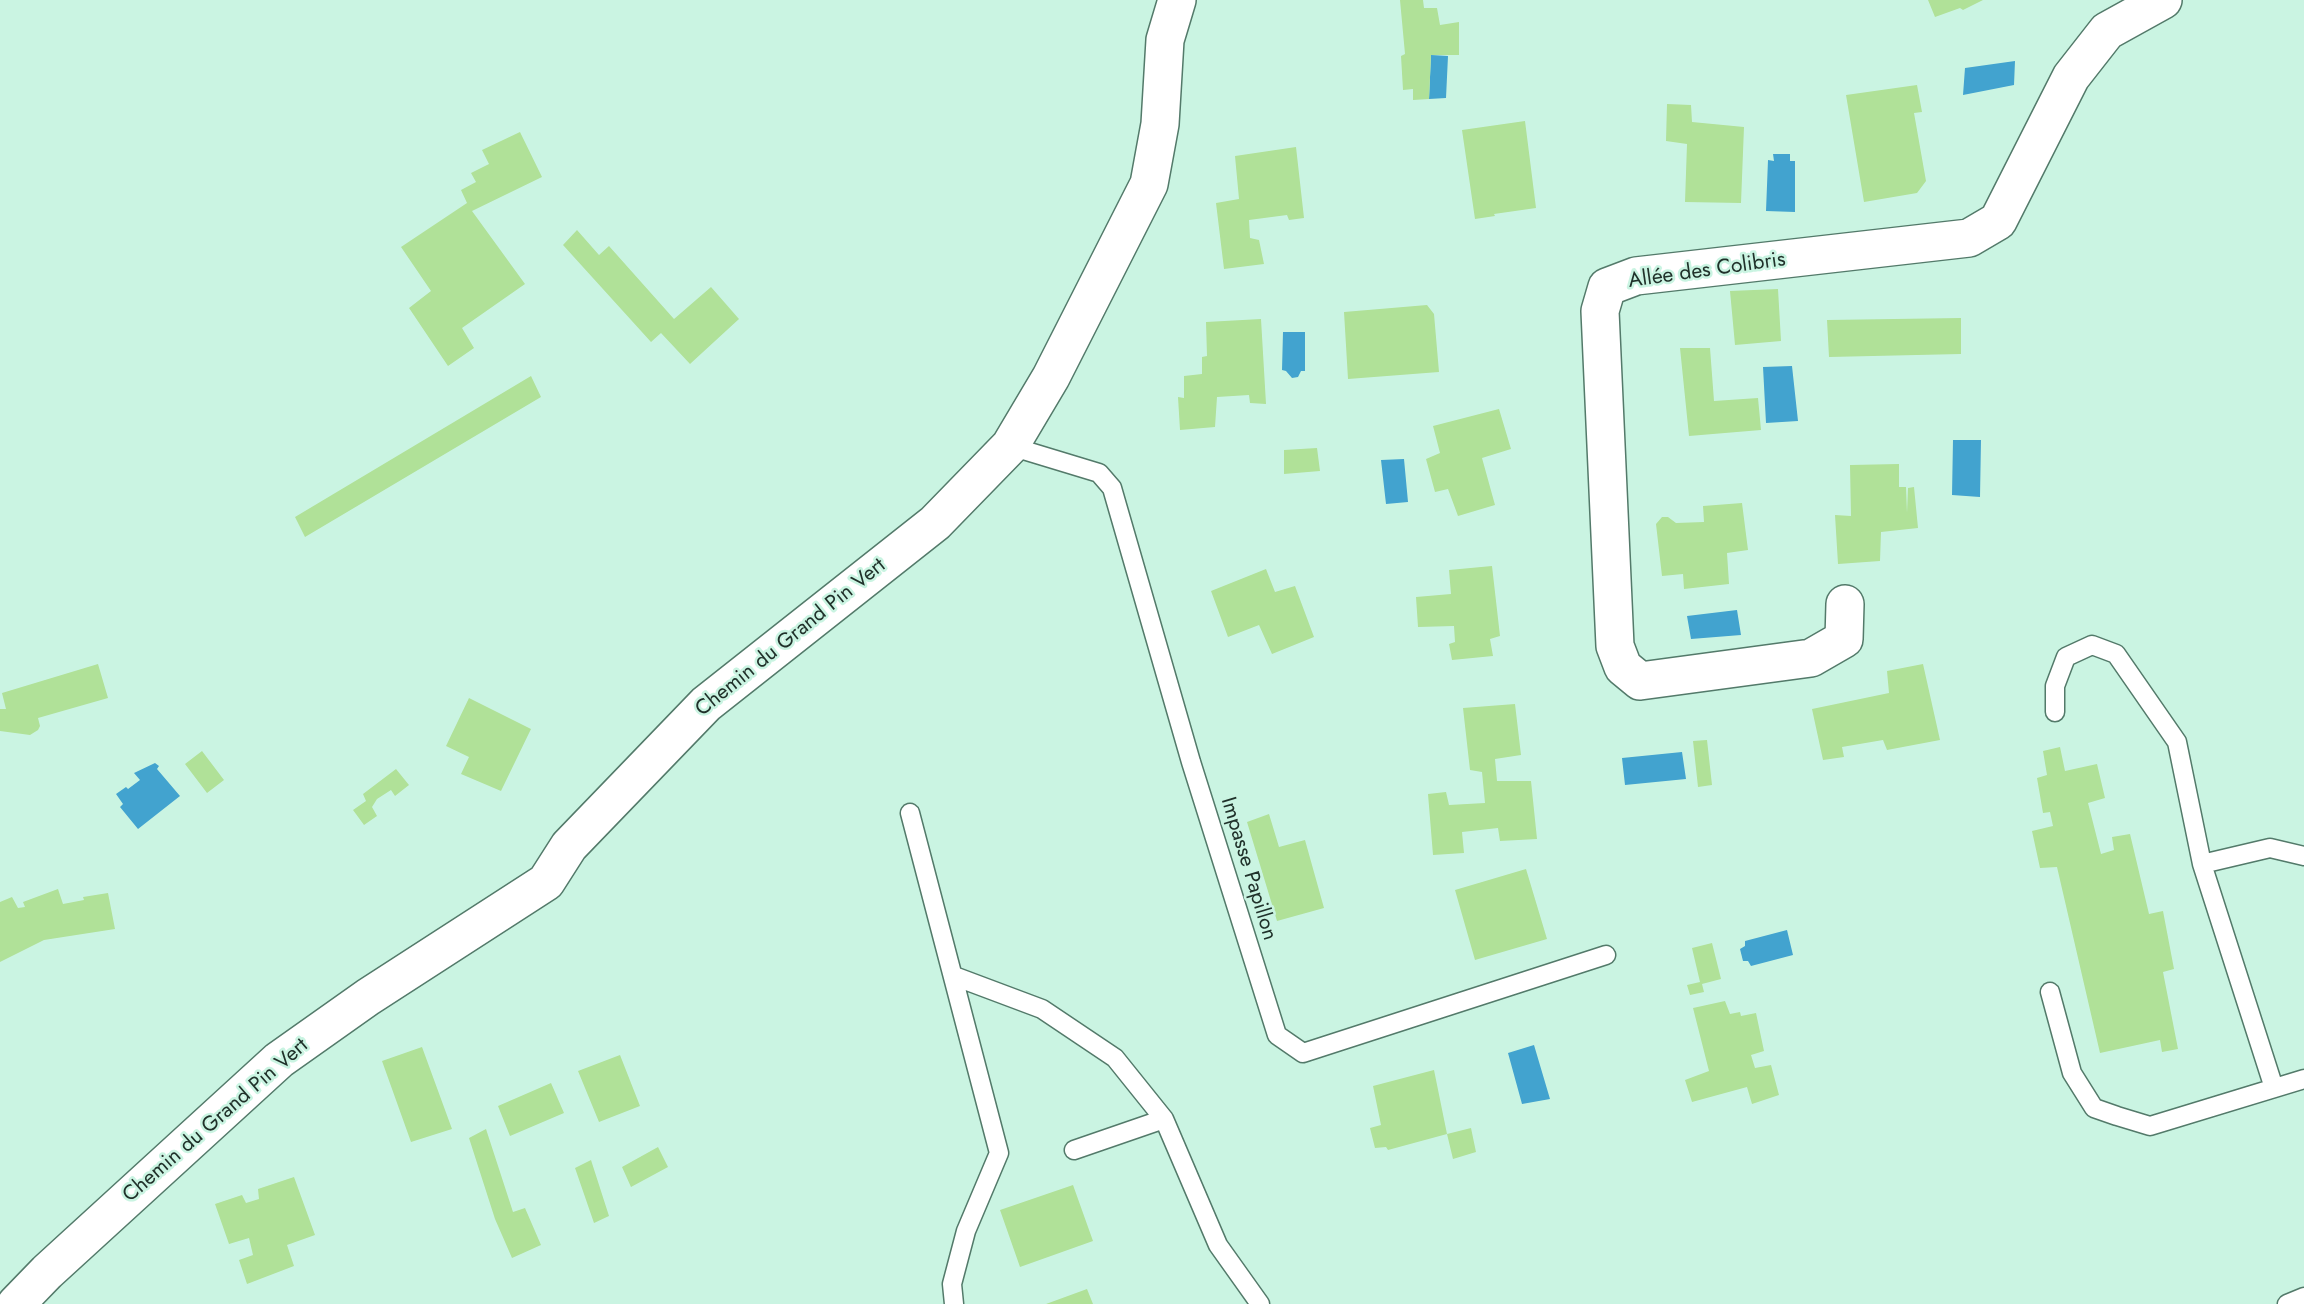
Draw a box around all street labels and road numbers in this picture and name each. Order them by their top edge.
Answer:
street label: Allée des Colibris [1627,248,1787,294]
street label: Chemin du Grand Pin Vert [691,554,891,722]
street label: Impasse Papillon [1214,794,1282,944]
street label: Chemin du Grand Pin Vert [118,1034,314,1208]

